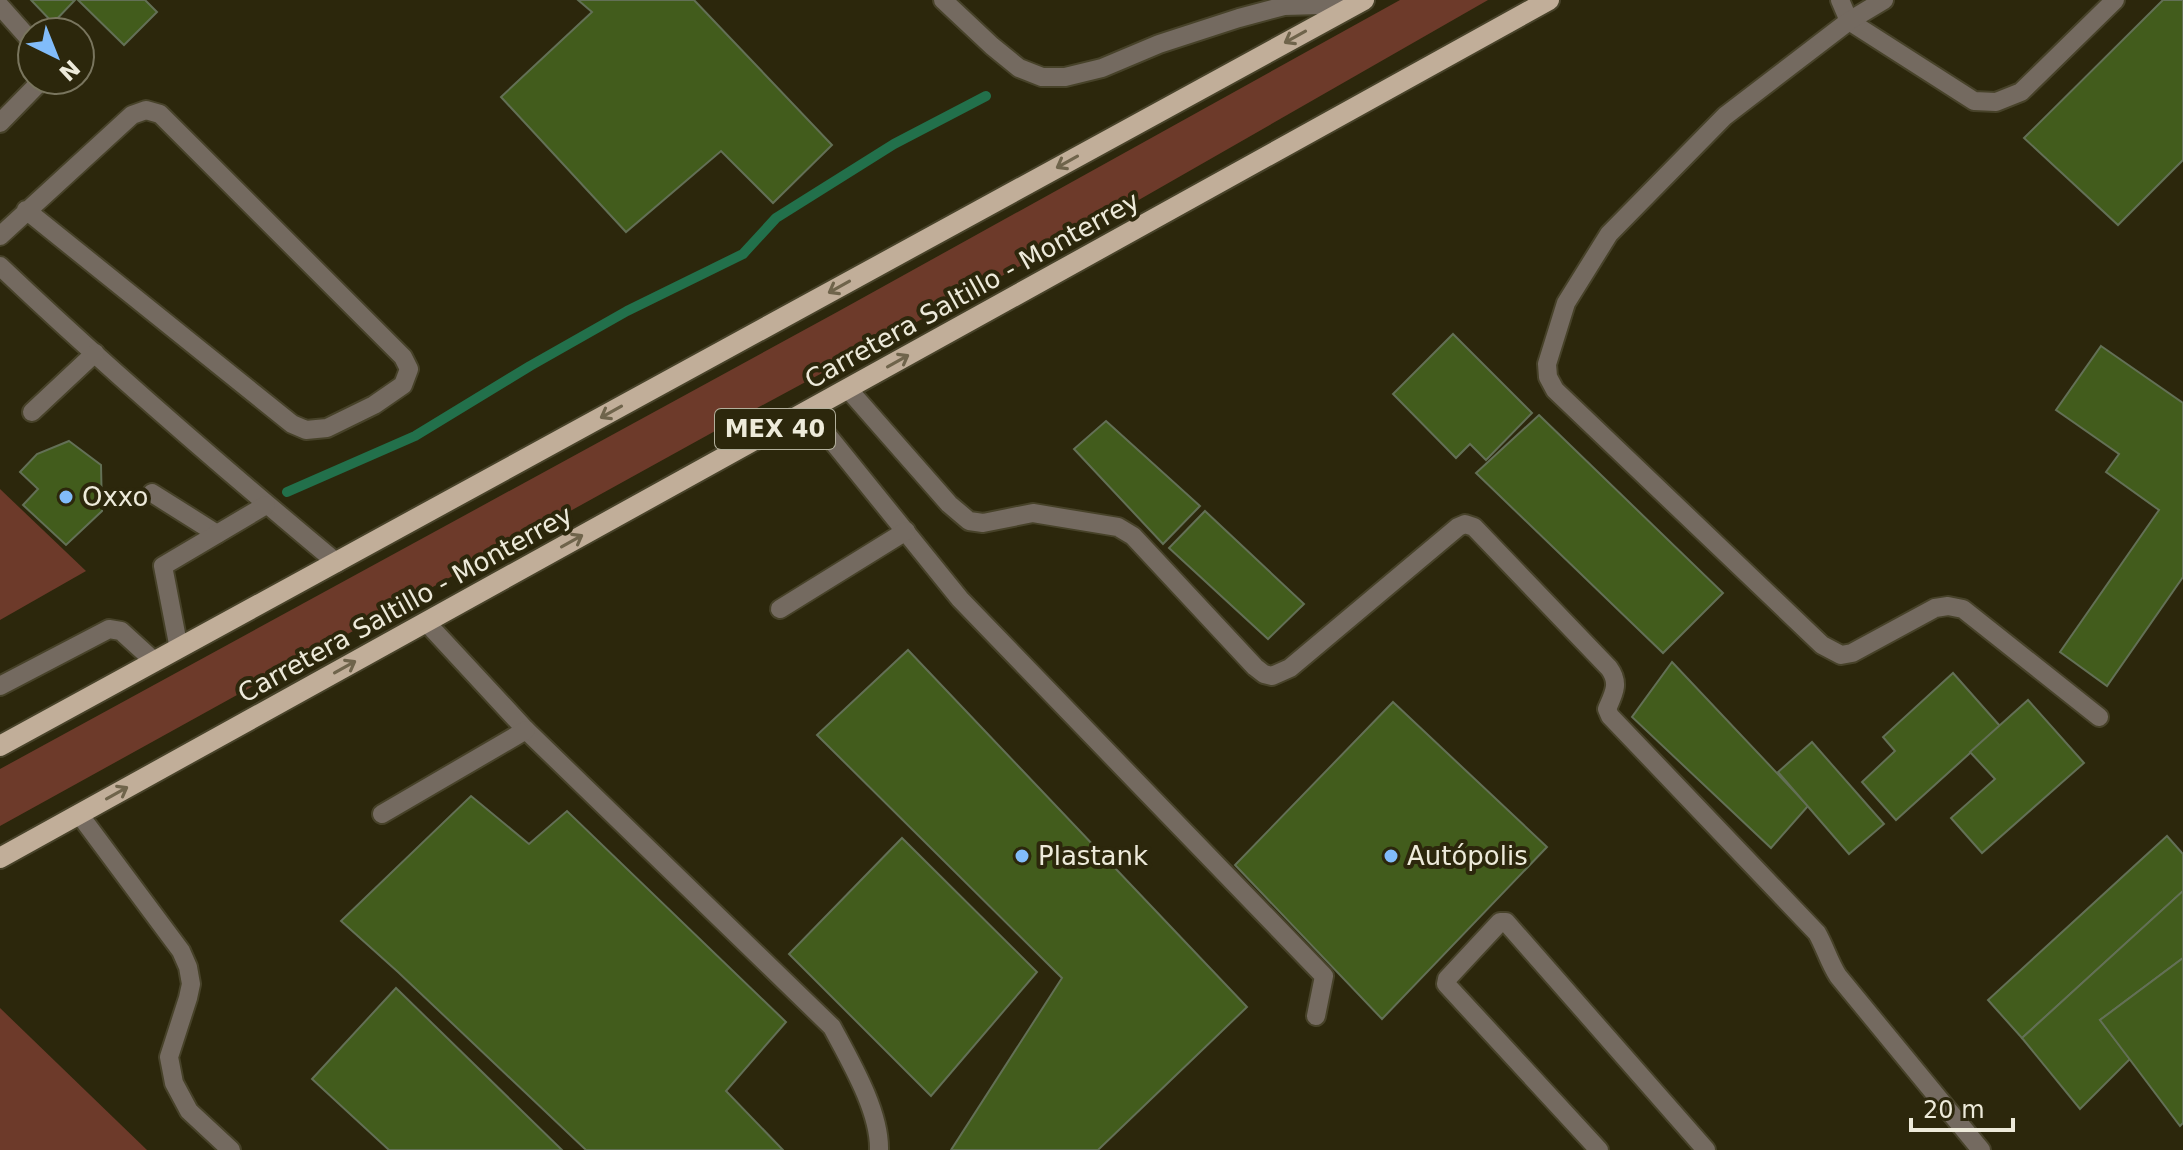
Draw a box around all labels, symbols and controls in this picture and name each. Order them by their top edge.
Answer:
north arrow [16,16,96,96]
one-way arrow [1284,30,1308,46]
text: N [54,55,85,86]
one-way arrow [1056,154,1079,170]
street label: Carretera Saltillo - Monterrey [800,185,1144,395]
one-way arrow [828,279,851,295]
one-way arrow [886,353,909,369]
one-way arrow [600,404,623,420]
road number: MEX 40 [715,409,835,449]
place label: Oxxo [82,482,148,512]
marker: Oxxo [57,488,75,506]
street label: Carretera Saltillo - Monterrey [233,499,577,709]
one-way arrow [560,533,584,549]
one-way arrow [333,659,356,675]
one-way arrow [105,785,128,801]
place label: Plastank [1038,841,1148,871]
place label: Autópolis [1407,841,1528,871]
marker: Plastank [1013,847,1031,865]
marker: Autópolis [1382,847,1400,865]
scale bar [1911,1082,2013,1132]
text: 20 m [1923,1096,1985,1124]

